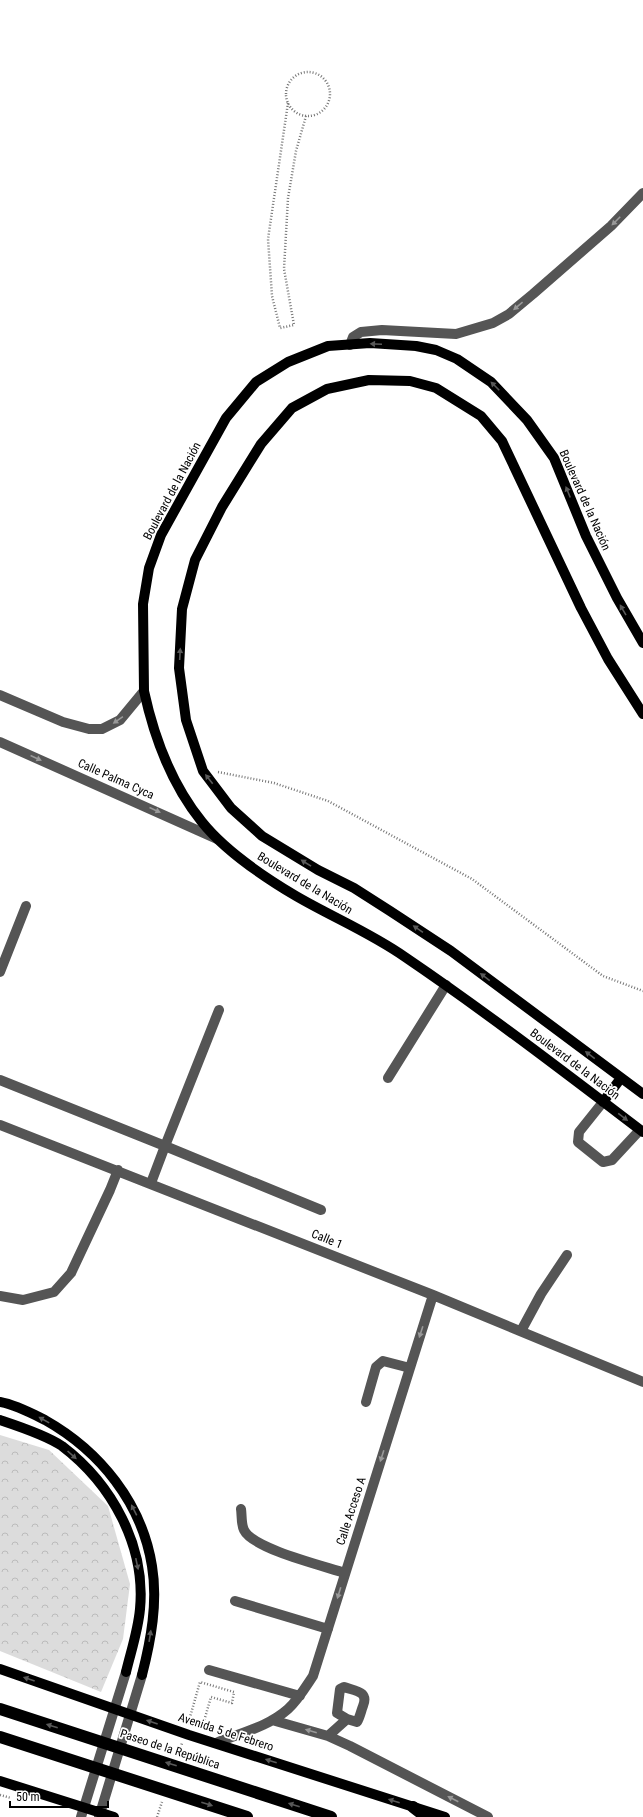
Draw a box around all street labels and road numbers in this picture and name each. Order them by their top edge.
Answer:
street label: Boulevard de la Nación [140,440,204,542]
street label: Boulevard de la Nación [557,448,614,553]
street label: Calle Palma Cyca [76,756,157,802]
street label: Boulevard de la Nación [255,849,355,917]
street label: Boulevard de la Nación [527,1026,623,1102]
street label: Calle 1 [309,1226,345,1252]
street label: Calle Acceso A [333,1475,369,1547]
street label: Avenida 5 de Febrero [177,1710,275,1754]
street label: Paseo de la República [118,1726,222,1772]

